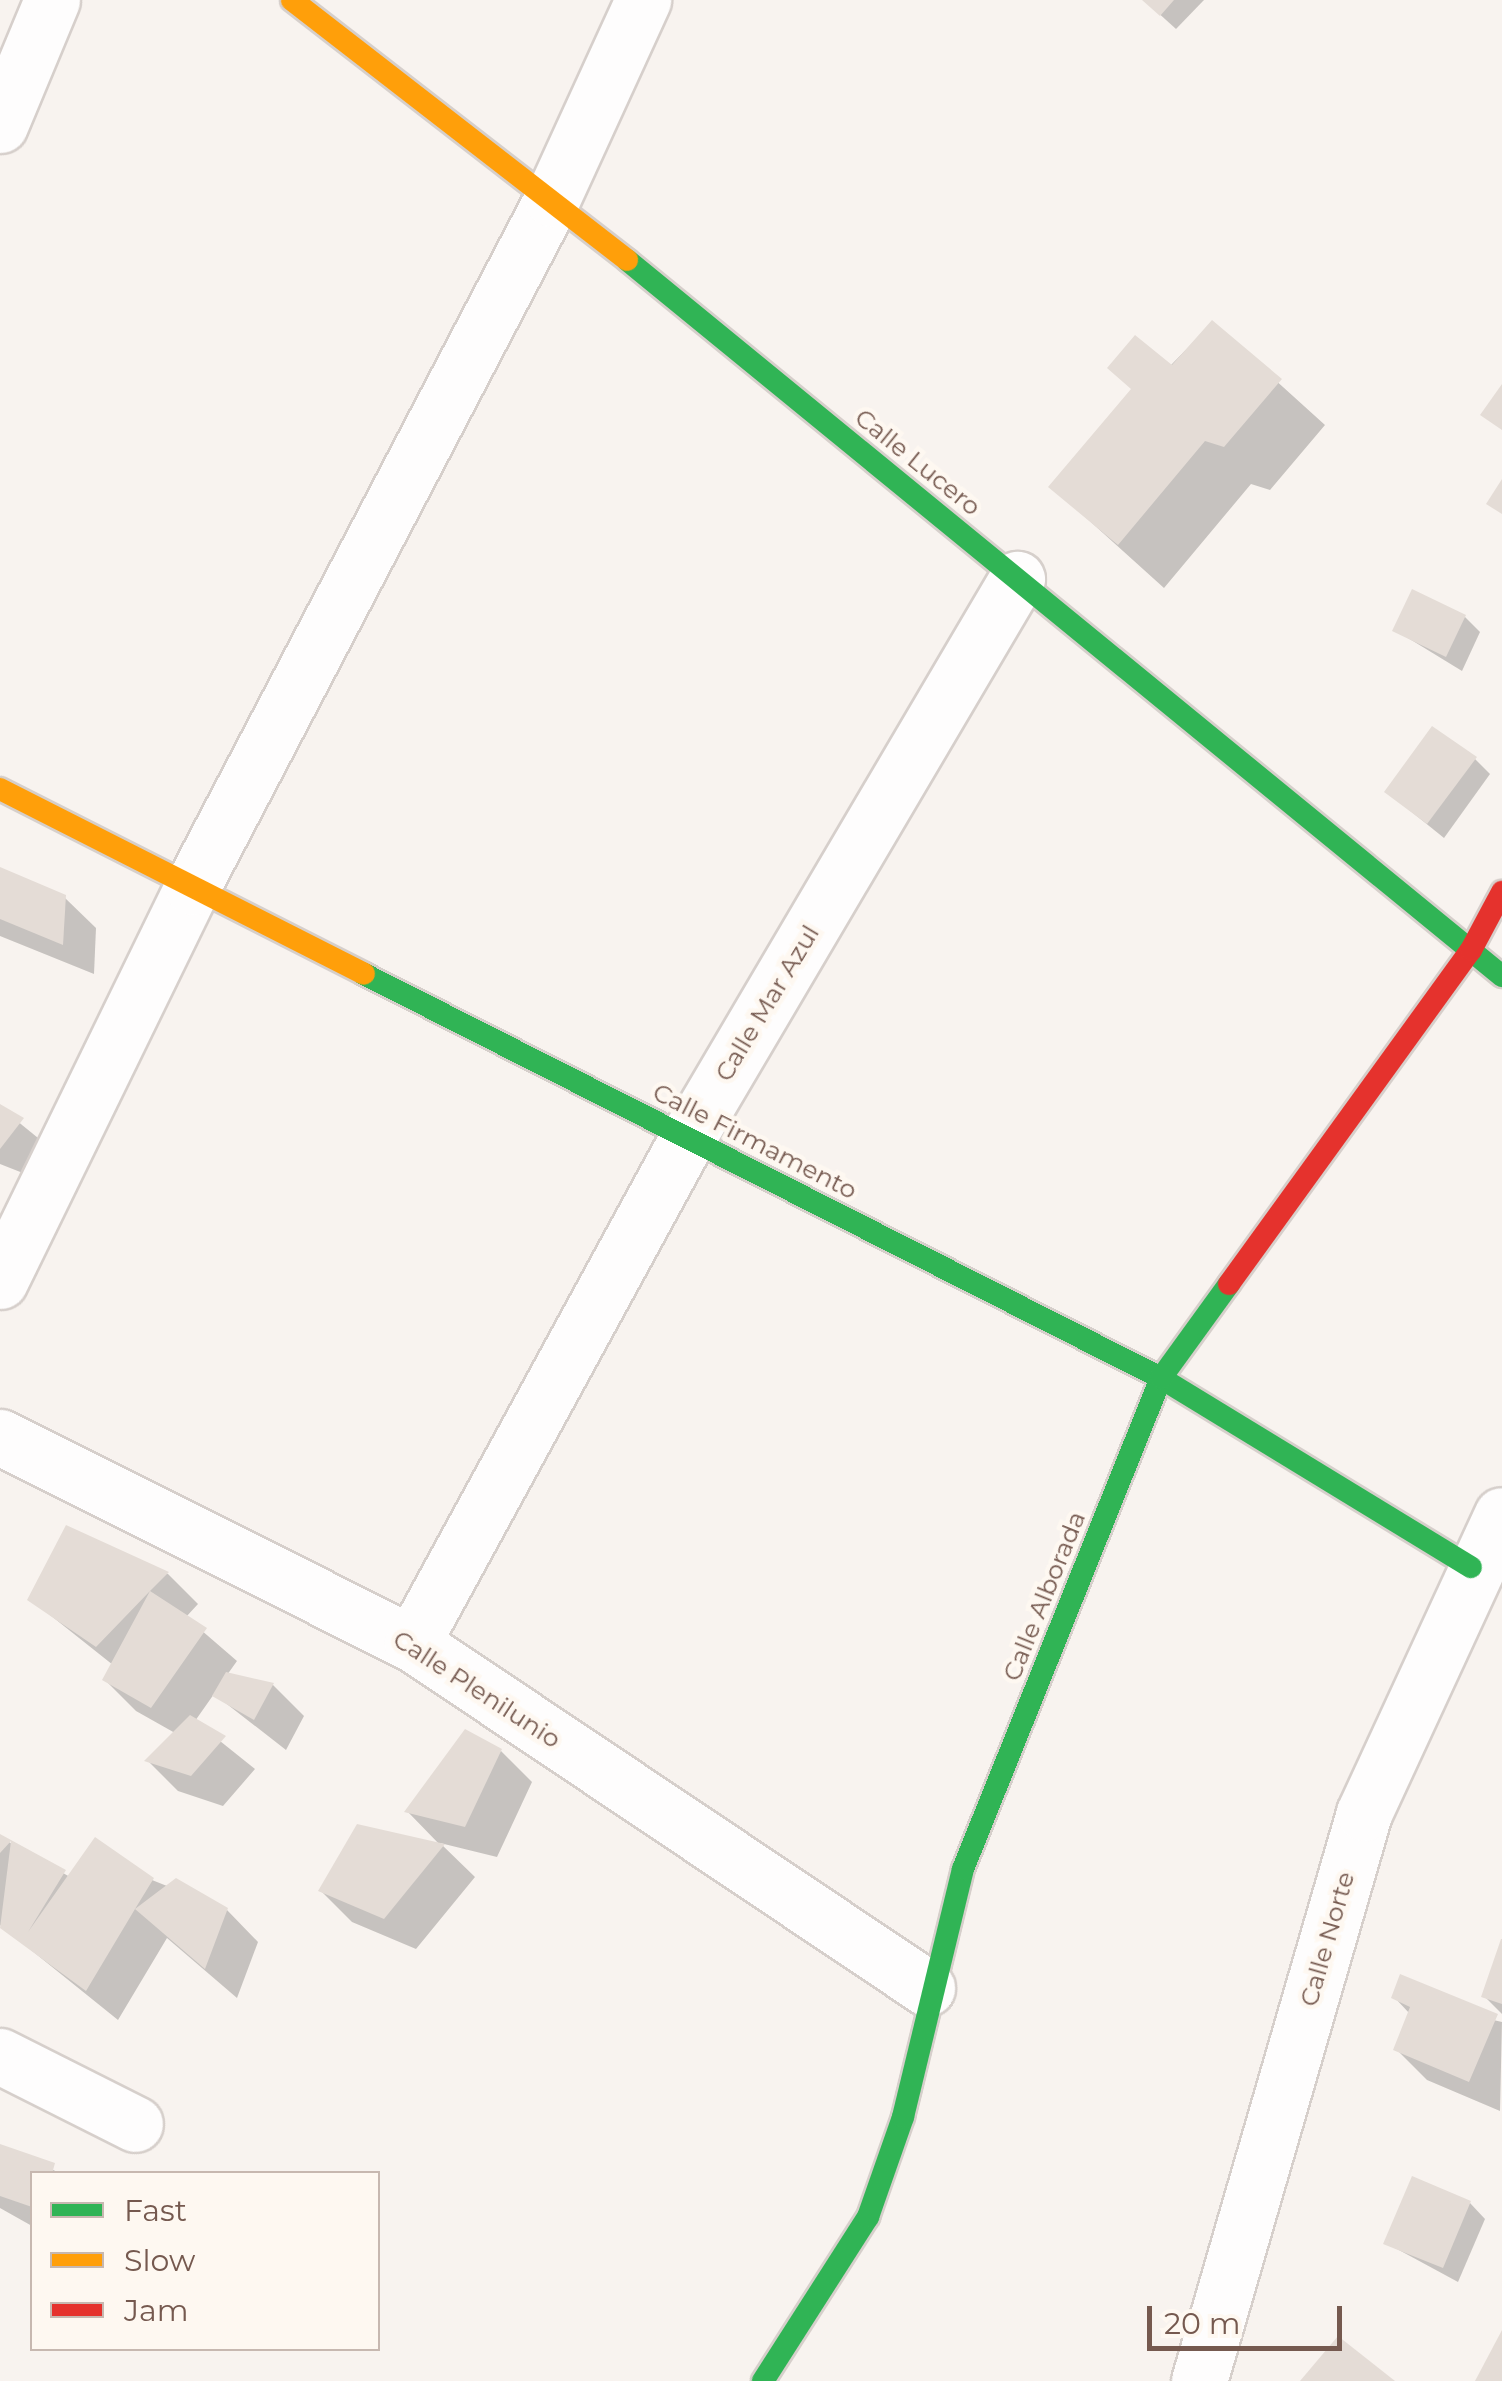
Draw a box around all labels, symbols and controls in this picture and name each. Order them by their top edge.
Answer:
street label: Calle Lucero [849,402,987,522]
street label: Calle Mar Azul [709,919,825,1087]
street label: Calle Firmamento [648,1077,862,1205]
street label: Calle Alborada [996,1507,1092,1685]
street label: Calle Plenilunio [388,1624,566,1754]
street label: Calle Norte [1293,1868,1361,2010]
legend [30,2171,380,2351]
text: Fast [124,2192,187,2229]
text: Slow [124,2242,195,2279]
scale bar [1152,2286,1347,2348]
text: Jam [124,2292,189,2329]
text: 20 m [1164,2305,1241,2342]

